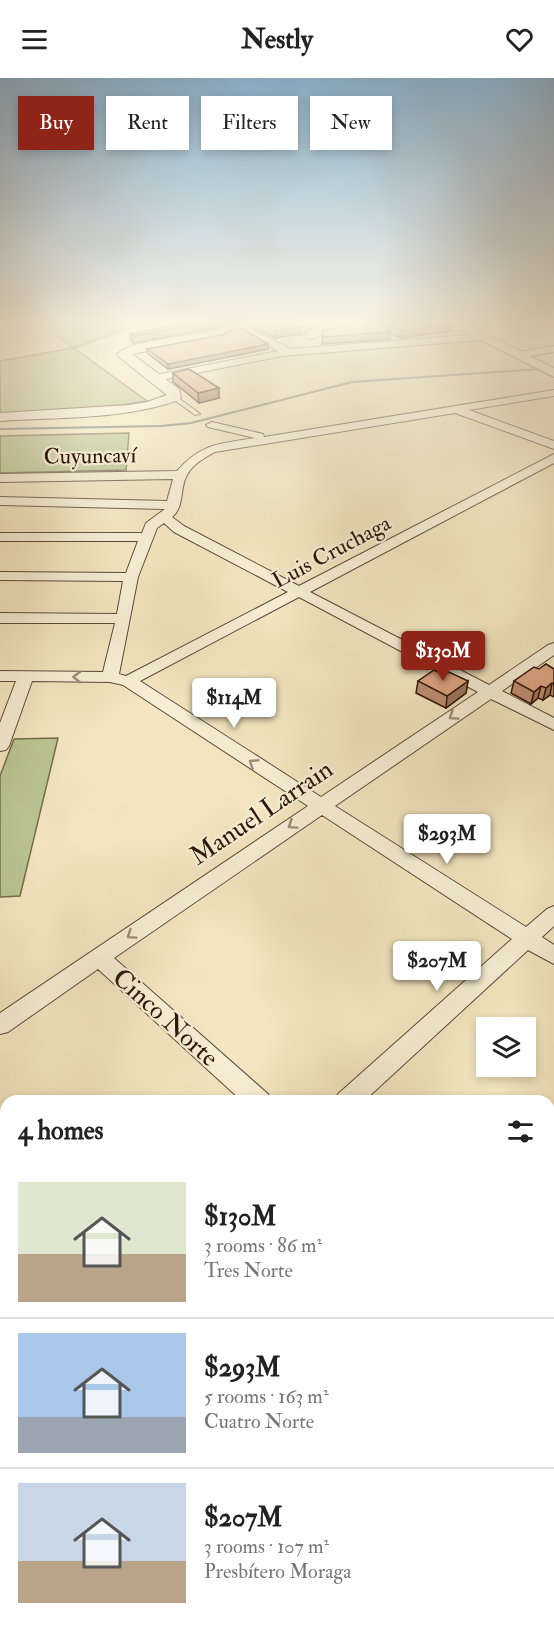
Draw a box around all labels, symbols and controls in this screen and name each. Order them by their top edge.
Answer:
icon: menu [18,23,51,56]
text: Nestly [241,23,313,56]
icon: heart [503,23,536,56]
chip: Buy [18,96,94,150]
chip: Rent [106,96,189,150]
chip: Filters [201,96,298,150]
chip: New [310,96,392,150]
street label: Cuyuncaví [43,441,139,471]
street label: Luis Cruchaga [267,509,396,595]
pin: $130M [401,631,485,682]
text: $130M [415,638,471,663]
one-way arrow [73,670,82,683]
pin: $114M [192,678,276,729]
text: $114M [206,685,262,710]
one-way arrow [449,709,460,720]
street label: Manuel Larrain [184,753,339,872]
one-way arrow [249,759,260,770]
pin: $293M [405,814,489,865]
one-way arrow [288,818,299,829]
text: $293M [418,821,476,846]
one-way arrow [127,928,138,939]
pin: $207M [395,941,479,992]
text: $207M [407,948,467,973]
street label: Cinco Norte [106,962,225,1074]
map controls [476,1017,536,1077]
button: layers [476,1017,536,1077]
text: 4 homes [18,1115,104,1147]
icon: filters [504,1115,537,1148]
text: $130M [204,1201,276,1233]
icon: home [66,1206,138,1278]
text: 3 rooms · 86 m² [204,1233,322,1258]
text: Tres Norte [204,1258,293,1283]
text: $293M [204,1352,280,1384]
icon: home [66,1357,138,1429]
text: 5 rooms · 163 m² [204,1384,329,1409]
text: Cuatro Norte [204,1409,314,1434]
text: $207M [204,1502,282,1534]
icon: home [66,1507,138,1579]
text: 3 rooms · 107 m² [204,1534,329,1559]
text: Presbítero Moraga [204,1559,351,1584]

